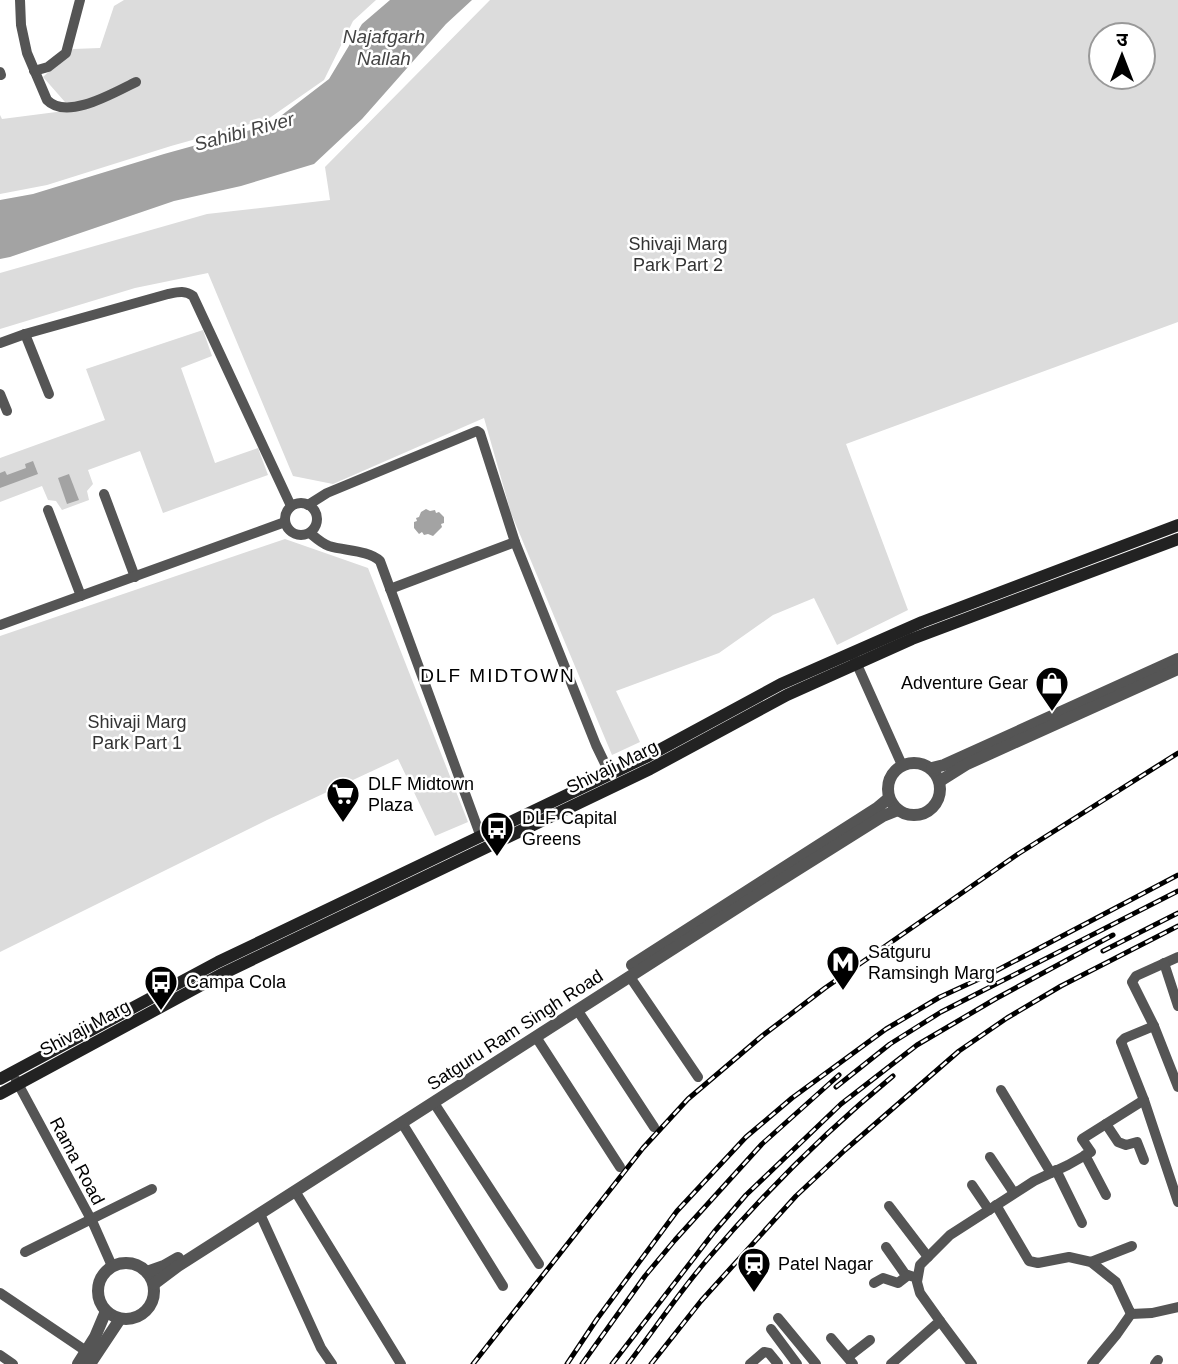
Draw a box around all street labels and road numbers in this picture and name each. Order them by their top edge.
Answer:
street label: Shivaji Marg [563,736,661,798]
street label: Satguru Ram Singh Road [424,966,606,1094]
street label: Shivaji Marg [37,996,133,1060]
street label: Rama Road [46,1114,108,1208]

